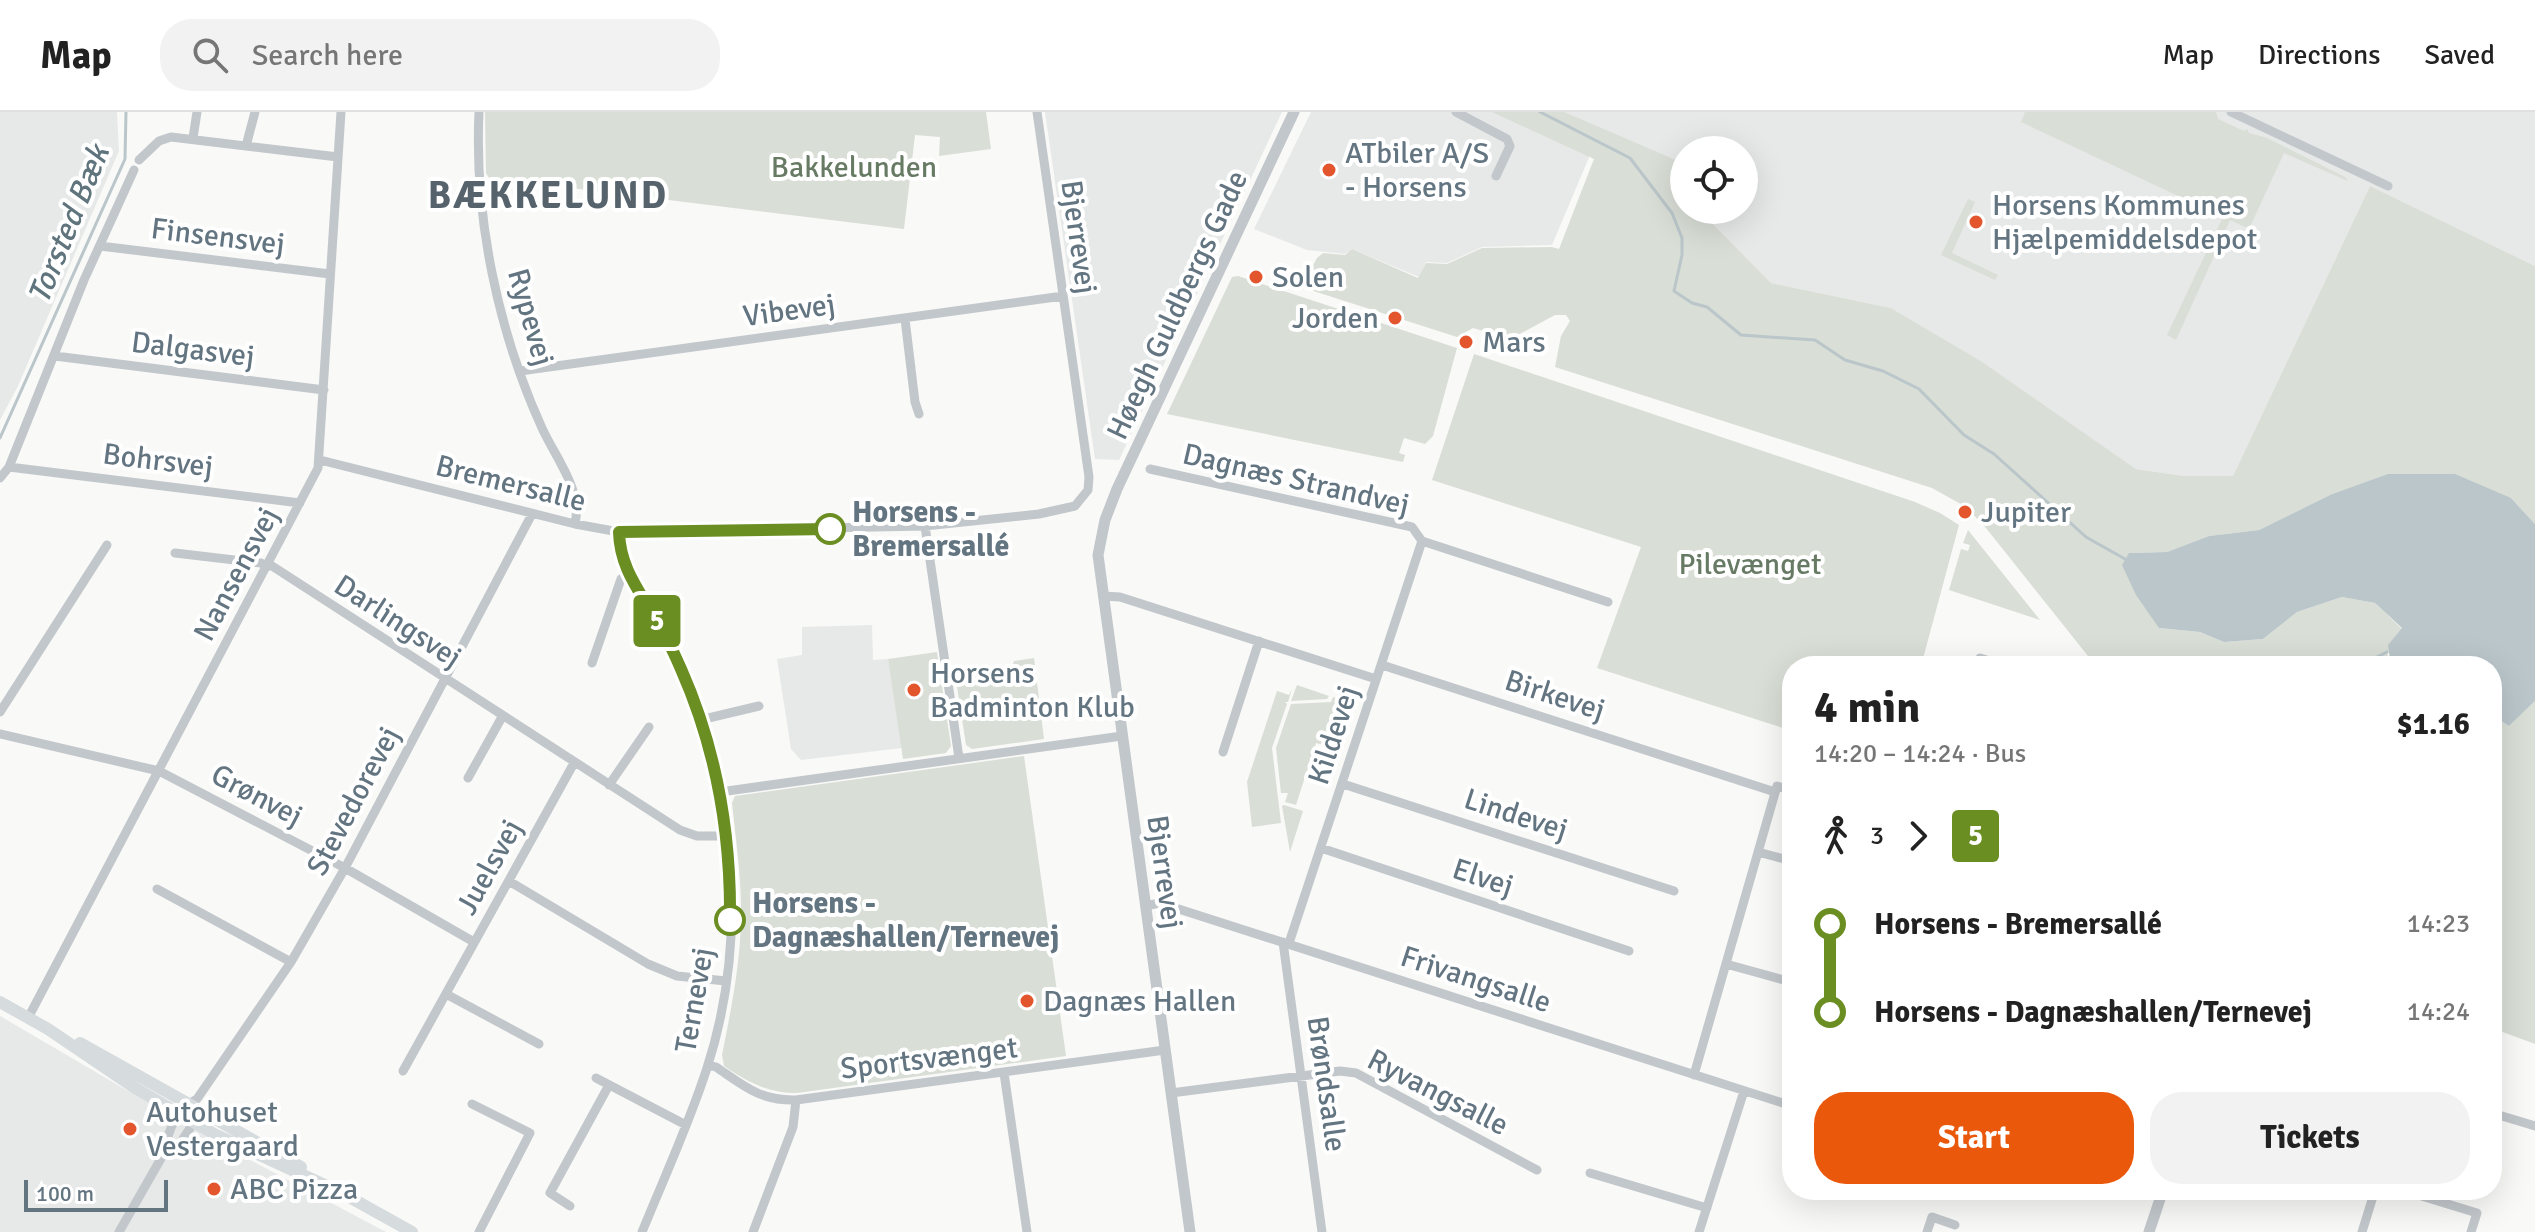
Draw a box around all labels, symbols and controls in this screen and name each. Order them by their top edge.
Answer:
search box [160,19,720,91]
text: Map [40,32,112,79]
icon: search [188,33,232,77]
text: Search here [252,37,403,74]
text: Map [2162,38,2214,72]
text: Directions [2258,38,2380,72]
text: Saved [2424,38,2495,72]
place label: ATbiler A/S - Horsens [1345,135,1489,206]
map controls [1670,136,1758,224]
button: locate [1670,136,1758,224]
water label: Torsted Bæk [19,137,119,309]
park label: Bakkelunden [771,149,937,186]
marker: ATbiler A/S - Horsens [1320,161,1338,179]
street label: Høegh Guldbergs Gade [1099,165,1256,446]
district label: BÆKKELUND [428,172,668,219]
street label: Bjerrevej [1052,178,1105,296]
place label: Horsens Kommunes Hjælpemiddelsdepot [1992,187,2257,258]
street label: Finsensvej [149,210,287,263]
marker: Horsens Kommunes Hjælpemiddelsdepot [1967,213,1985,231]
place label: Solen [1272,259,1344,296]
street label: Rypevej [499,264,562,370]
marker: Solen [1247,268,1265,286]
street label: Vibevej [741,286,837,335]
place label: Jorden [1292,300,1379,337]
marker: Jorden [1386,309,1404,327]
street label: Dalgasvej [129,324,257,375]
place label: Mars [1482,324,1546,361]
marker: Mars [1457,333,1475,351]
street label: Bohrsvej [101,435,215,486]
street label: Dagnæs Strandvej [1179,435,1413,524]
street label: Bremersalle [432,447,590,520]
place label: Horsens - Bremersallé [852,494,1009,565]
place label: Jupiter [1981,494,2071,531]
street label: Nansensvej [186,501,287,647]
marker: Jupiter [1956,503,1974,521]
marker: Horsens - Bremersallé [815,514,845,544]
park label: Pilevænget [1678,546,1822,583]
street label: Darlingsvej [327,567,468,676]
line badge: 5 [631,595,683,647]
text: 5 [649,604,665,638]
place label: Horsens Badminton Klub [930,655,1135,726]
street label: Birkevej [1500,662,1610,729]
marker: Horsens Badminton Klub [905,681,923,699]
street label: Kildevej [1300,681,1367,789]
text: 4 min [1814,681,1920,735]
text: $1.16 [2397,706,2470,743]
street label: Stevedorevej [299,721,408,882]
text: 14:20 – 14:24 · Bus [1814,738,2026,770]
street label: Grønvej [205,756,309,835]
street label: Lindevej [1459,780,1572,849]
street label: Juelsvej [448,813,531,921]
street label: Bjerrevej [1138,813,1191,931]
icon: walk [1814,814,1858,858]
icon: forward [1896,814,1940,858]
text: 5 [1968,819,1983,853]
text: 3 [1870,820,1884,852]
street label: Elvej [1448,850,1518,905]
place label: Horsens - Dagnæshallen/Ternevej [752,885,1059,956]
marker: Horsens - Dagnæshallen/Ternevej [715,905,745,935]
text: Horsens - Bremersallé [1874,906,2162,943]
text: 14:23 [2407,908,2470,940]
street label: Frivangsalle [1396,938,1556,1021]
street label: Ternevej [667,945,722,1055]
place label: Dagnæs Hallen [1043,983,1236,1020]
marker: Dagnæs Hallen [1018,992,1036,1010]
text: Horsens - Dagnæshallen/Ternevej [1874,994,2312,1031]
text: 14:24 [2407,996,2470,1028]
street label: Brøndsalle [1299,1014,1354,1154]
street label: Sportsvænget [838,1029,1020,1088]
street label: Ryvangsalle [1361,1041,1515,1144]
button: Start [1814,1092,2134,1184]
button: Tickets [2150,1092,2470,1184]
place label: Autohuset Vestergaard [146,1094,299,1165]
marker: Autohuset Vestergaard [121,1120,139,1138]
place label: ABC Pizza [230,1171,358,1208]
scale bar [24,1176,168,1212]
text: 100 m [36,1180,94,1207]
marker: ABC Pizza [205,1180,223,1198]

